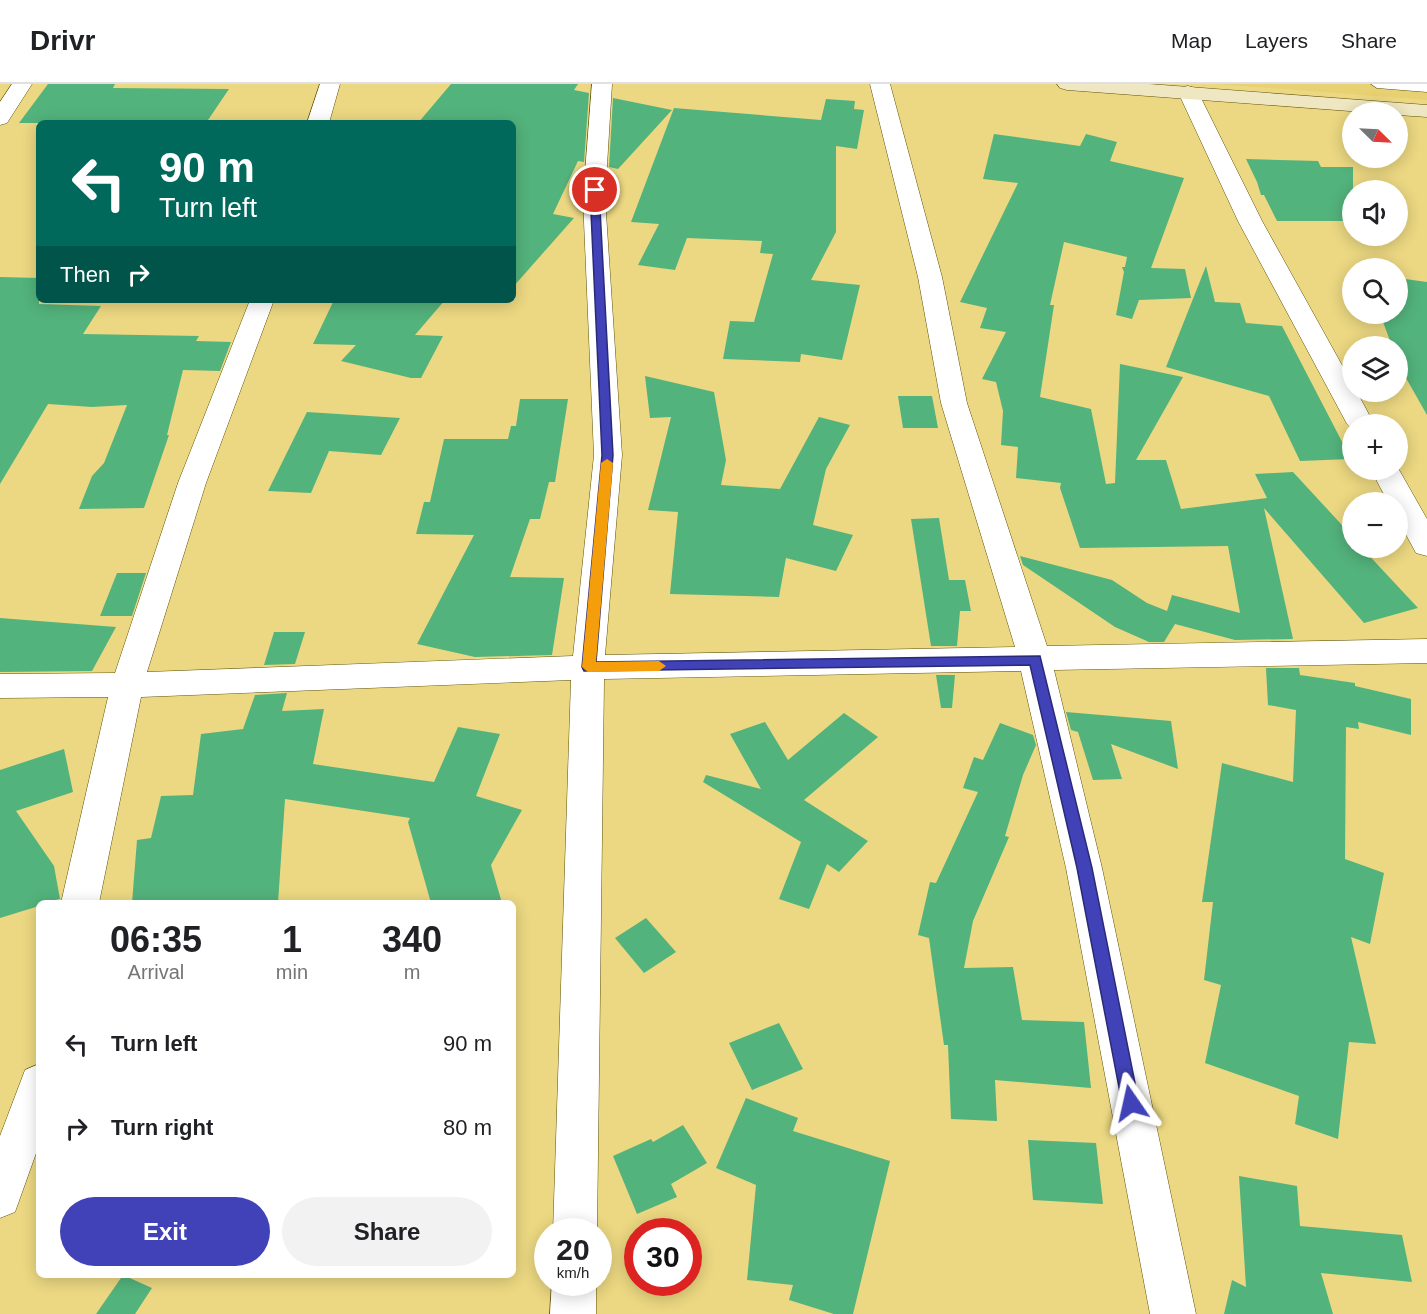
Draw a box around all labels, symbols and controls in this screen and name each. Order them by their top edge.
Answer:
text: Drivr [30,25,95,56]
text: Map [1171,29,1212,52]
text: Layers [1245,29,1308,52]
text: Share [1341,29,1397,52]
north arrow [1342,102,1408,168]
map controls [1342,102,1408,558]
icon: left [60,144,138,222]
text: 90 m [159,144,255,191]
pin [569,164,620,215]
icon: arrive [578,173,611,206]
button: sound [1342,180,1408,246]
text: Turn left [159,193,257,223]
icon: right [122,258,155,291]
button: search [1342,258,1408,324]
text: Then [60,262,110,287]
button: layers [1342,336,1408,402]
button: + [1342,414,1408,480]
button: − [1342,492,1408,558]
text: 06:35 [110,919,202,960]
text: 1 [282,919,302,960]
text: 340 [382,919,442,960]
text: Arrival [128,961,184,983]
text: min [276,961,308,983]
text: m [404,961,420,983]
icon: left [60,1028,93,1061]
text: Turn left [111,1031,197,1056]
text: 90 m [443,1031,492,1056]
position arrow [1099,1071,1163,1135]
icon: right [60,1112,93,1145]
text: Turn right [111,1115,213,1140]
text: 80 m [443,1115,492,1140]
button: Exit [60,1197,270,1266]
button: Share [282,1197,492,1266]
speed limit sign: 30 [624,1218,702,1296]
text: 20 [556,1233,590,1266]
text: km/h [557,1264,589,1281]

